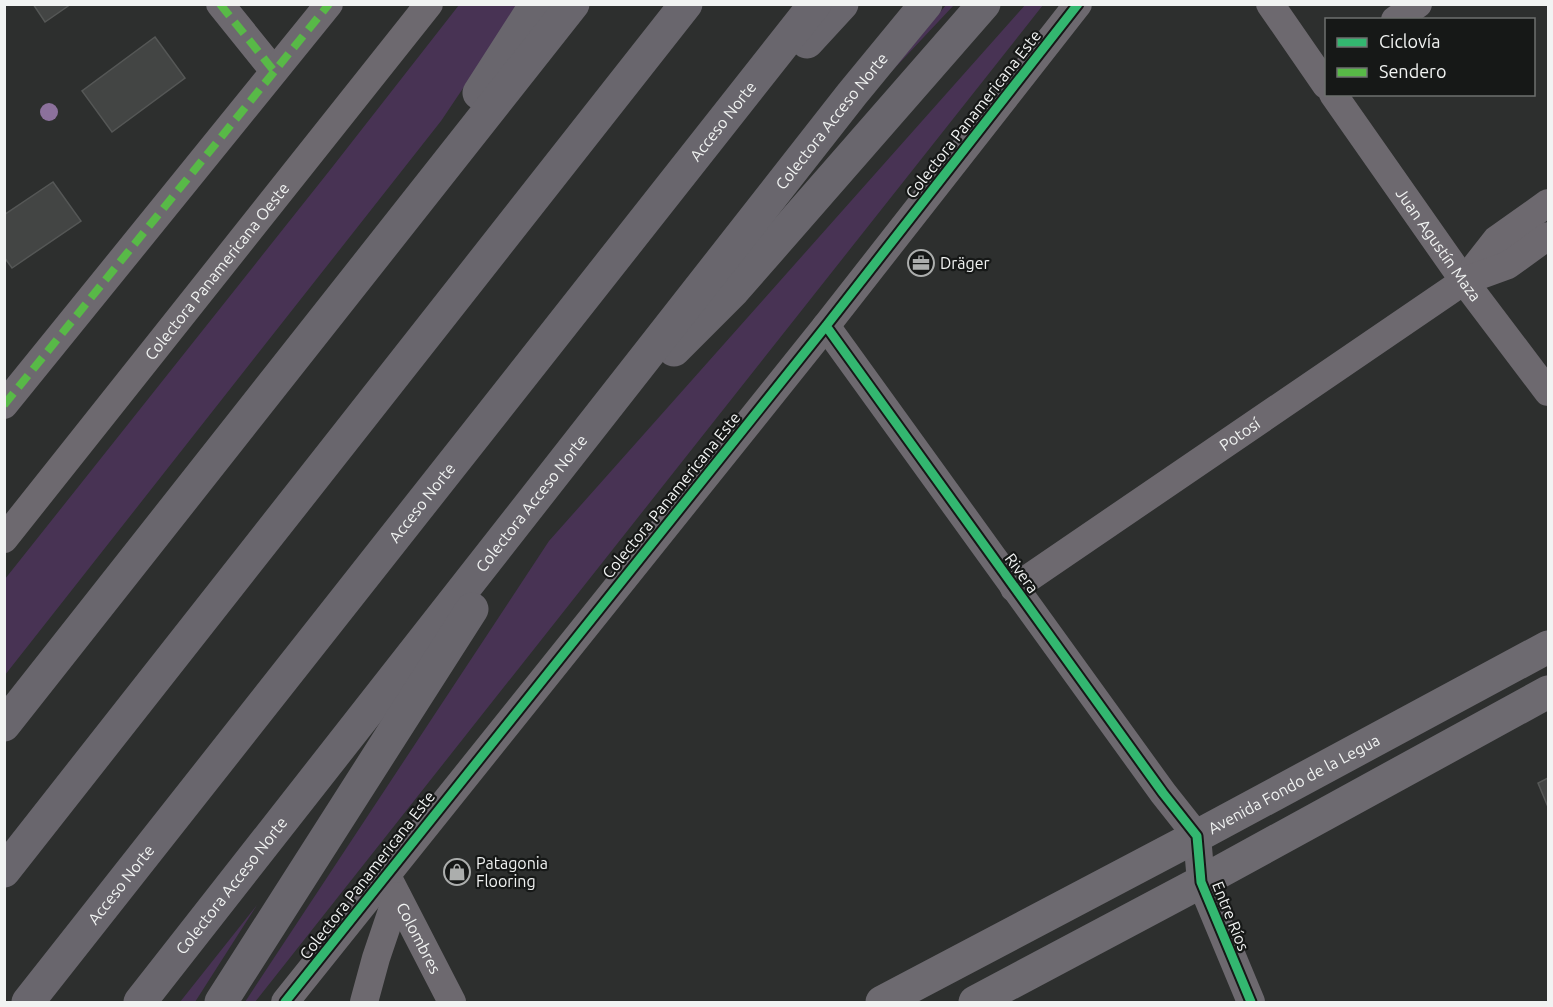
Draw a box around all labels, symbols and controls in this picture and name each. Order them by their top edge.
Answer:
legend [1325,18,1535,96]
street label: Colectora Panamericana Este [902,26,1044,202]
text: Ciclovía [1379,31,1440,51]
street label: Colectora Acceso Norte [772,49,891,193]
text: Sendero [1379,61,1446,81]
street label: Acceso Norte [686,78,760,164]
street label: Colectora Panamericana Oeste [141,179,292,363]
street label: Juan Agustín Maza [1393,184,1485,305]
office icon: Dräger [906,248,936,278]
place label: Dräger [940,254,990,272]
street label: Colectora Panamericana Este [598,408,744,582]
street label: Potosí [1216,413,1264,454]
street label: Colectora Acceso Norte [472,431,591,575]
street label: Acceso Norte [385,459,459,546]
street label: Rivera [1002,550,1042,596]
street label: Avenida Fondo de la Legua [1205,730,1383,837]
street label: Colectora Panamericana Este [296,787,438,963]
street label: Colectora Acceso Norte [172,813,291,958]
street label: Acceso Norte [84,841,158,927]
place label: Patagonia Flooring [476,854,548,890]
shop icon: Patagonia Flooring [442,857,472,887]
street label: Entre Ríos [1209,879,1253,953]
street label: Colombres [393,899,445,977]

